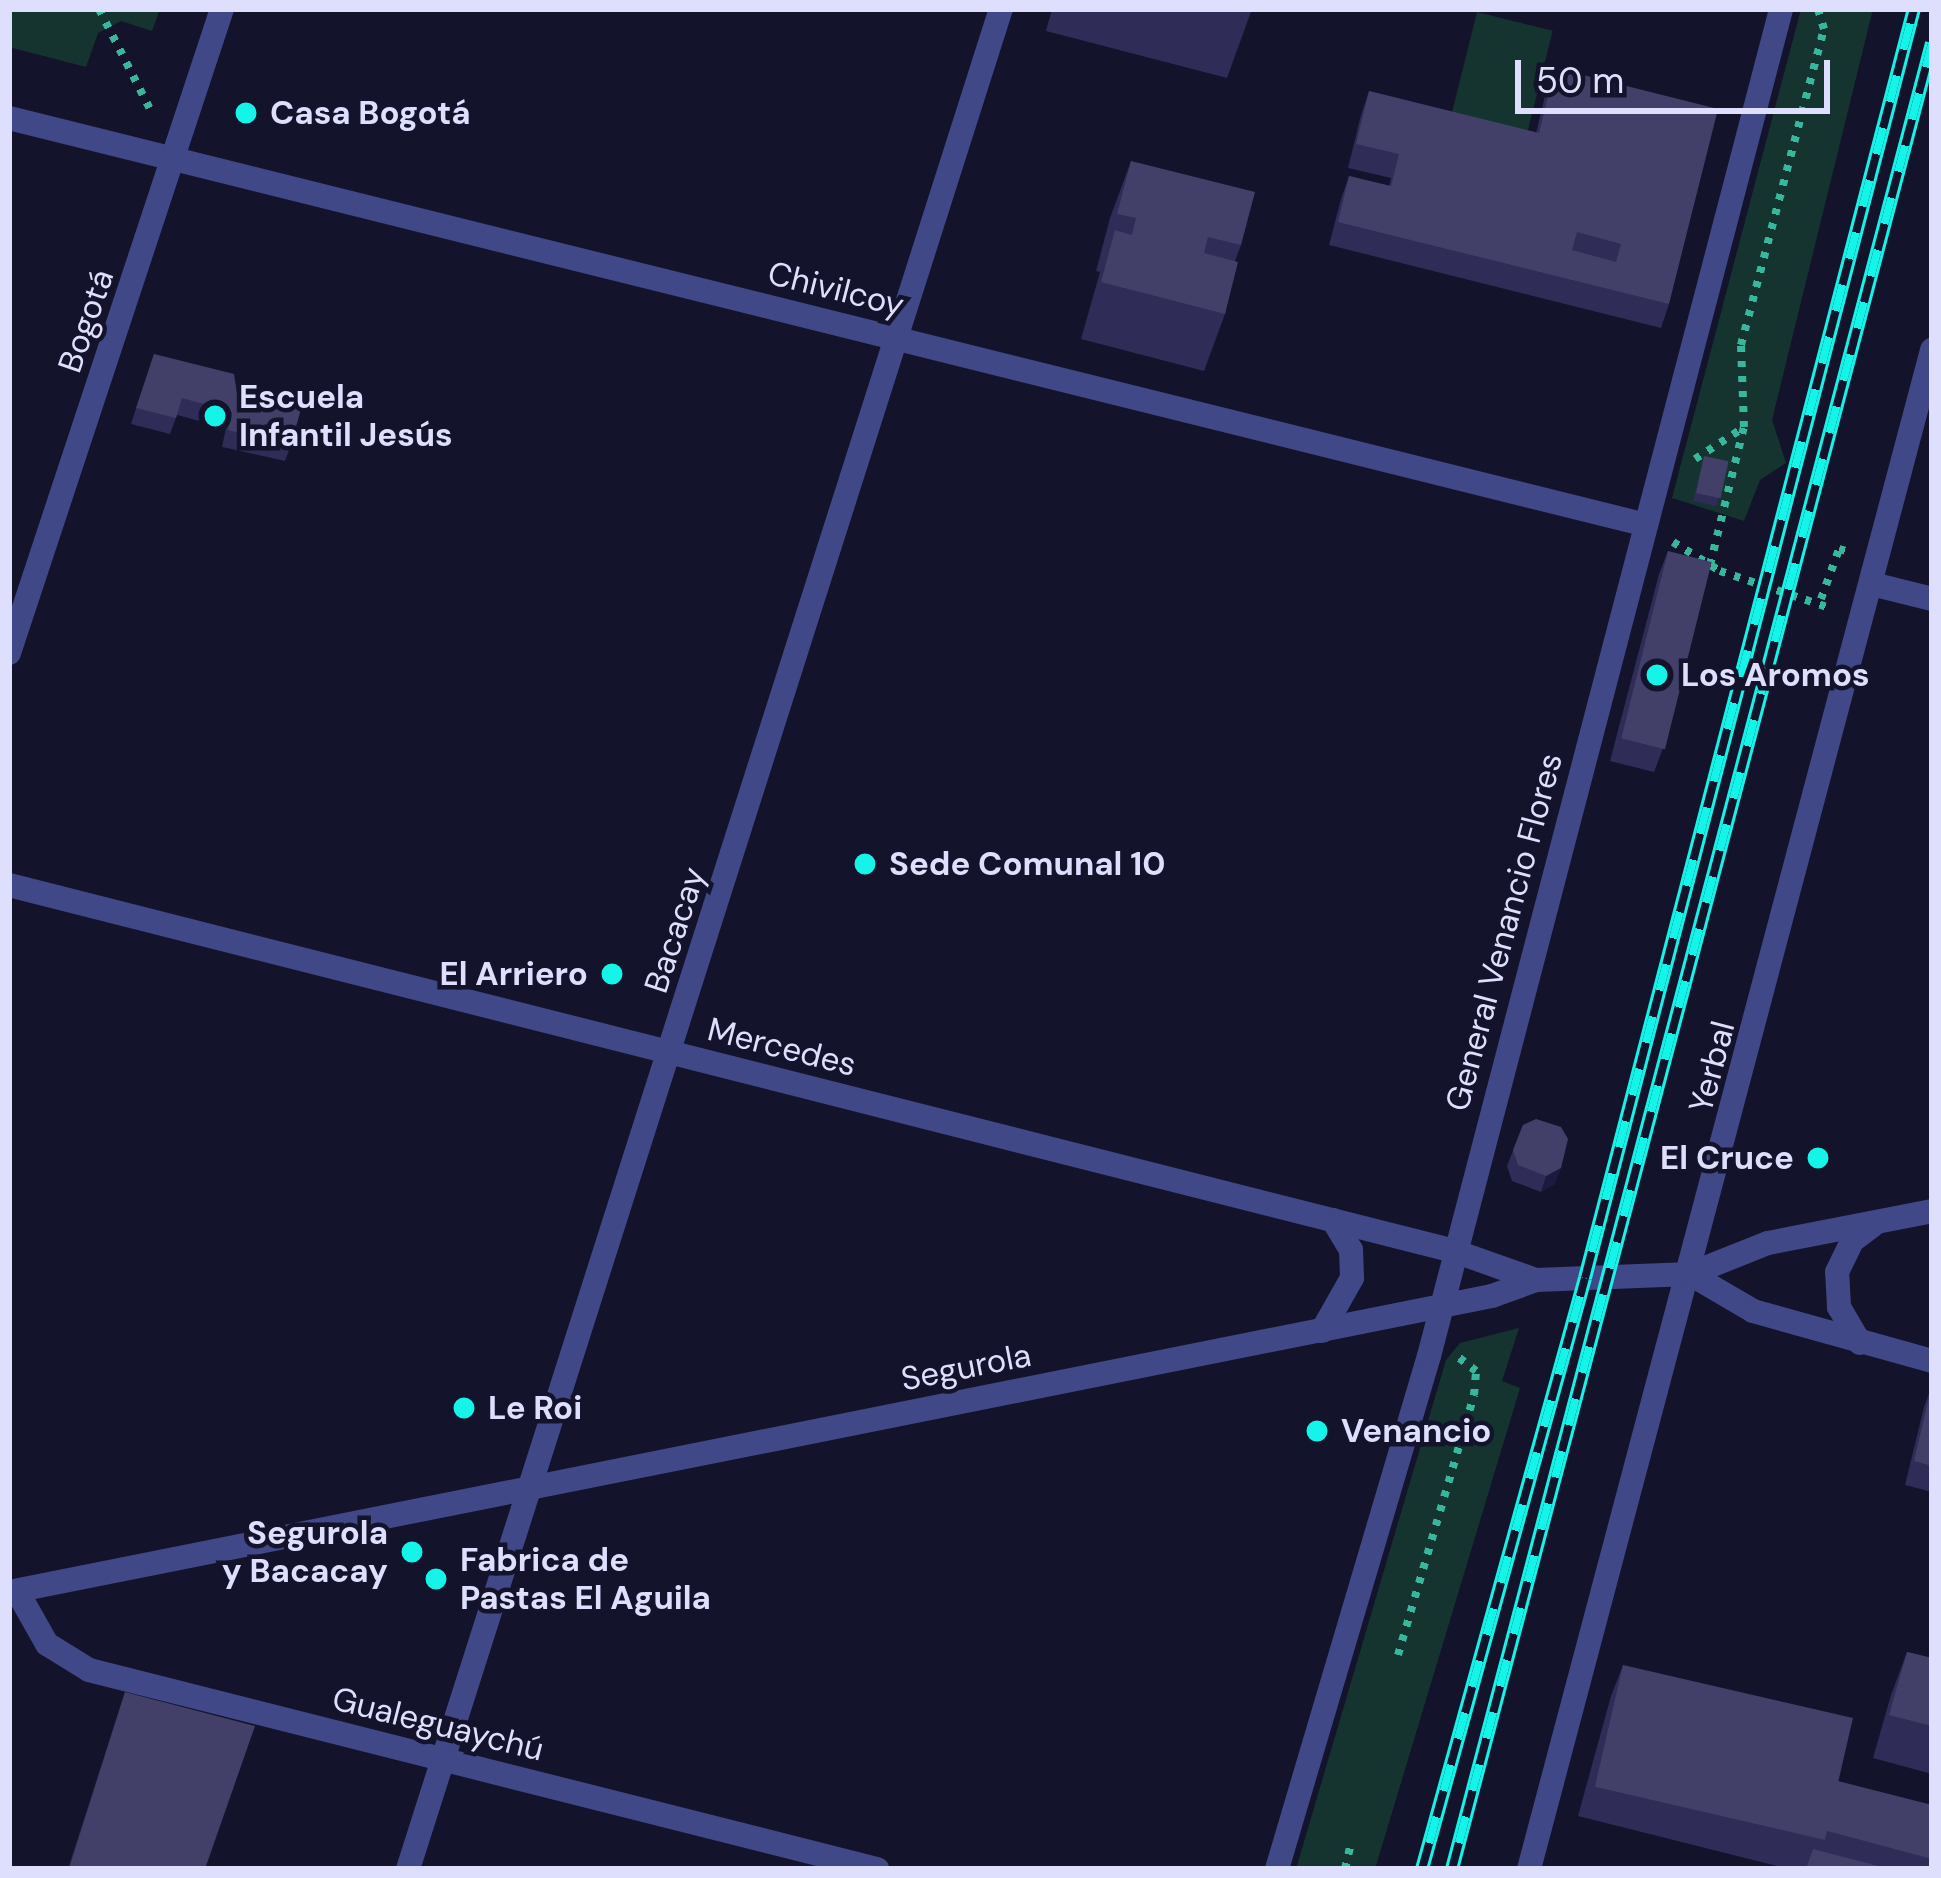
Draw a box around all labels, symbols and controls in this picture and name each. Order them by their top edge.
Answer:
scale bar [1521,36,1836,110]
text: 50 m [1536,57,1624,104]
place label: Casa Bogotá [270,93,471,133]
marker: Casa Bogotá [233,100,259,126]
street label: Chivilcoy [764,253,908,325]
street label: Bogotá [50,264,122,378]
place label: Escuela Infantil Jesús [239,377,453,455]
marker: Escuela Infantil Jesús [202,403,228,429]
place label: Los Aromos [1681,655,1870,695]
marker: Los Aromos [1644,662,1670,688]
street label: General Venancio Flores [1437,749,1571,1115]
place label: Sede Comunal 10 [889,844,1165,884]
marker: Sede Comunal 10 [852,851,878,877]
street label: Bacacay [636,862,714,998]
place label: El Arriero [440,954,588,994]
marker: El Arriero [599,961,625,987]
street label: Mercedes [704,1009,860,1085]
street label: Yerbal [1681,1017,1743,1117]
place label: El Cruce [1660,1138,1794,1178]
marker: El Cruce [1805,1145,1831,1171]
street label: Segurola [898,1335,1034,1399]
place label: Le Roi [488,1388,582,1428]
marker: Le Roi [451,1395,477,1421]
place label: Venancio [1341,1411,1491,1451]
marker: Venancio [1304,1418,1330,1444]
place label: Segurola y Bacacay [222,1513,388,1591]
marker: Segurola y Bacacay [399,1539,425,1565]
place label: Fabrica de Pastas El Aguila [460,1540,711,1618]
marker: Fabrica de Pastas El Aguila [423,1566,449,1592]
street label: Gualeguaychú [328,1679,548,1769]

